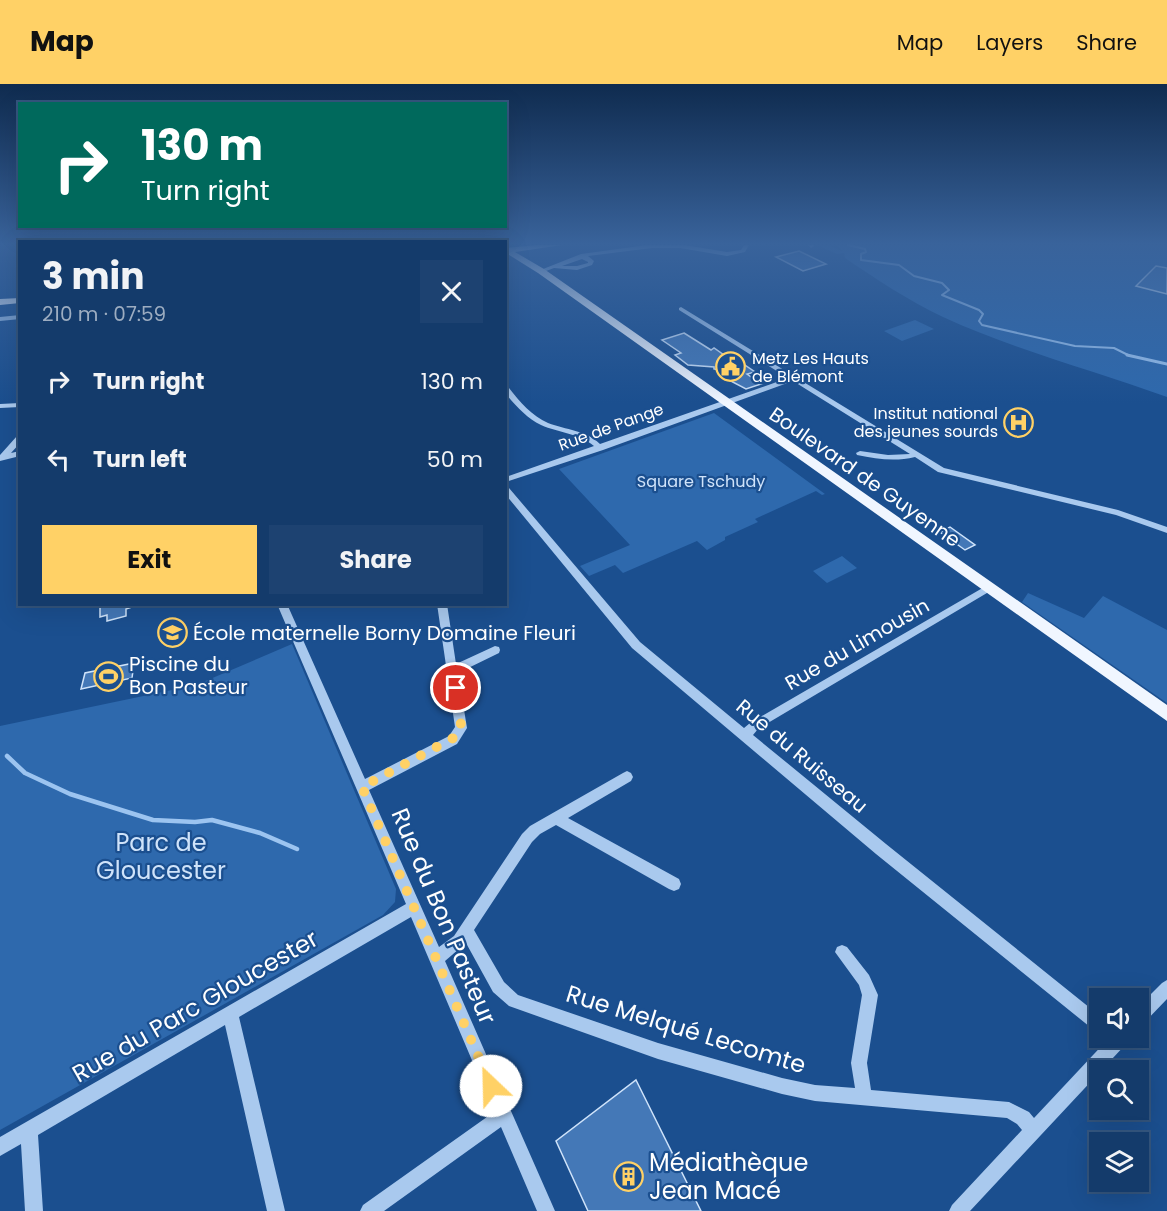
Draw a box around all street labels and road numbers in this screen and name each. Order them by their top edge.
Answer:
street label: Rue de Pange [555,397,667,457]
street label: Boulevard de Guyenne [764,400,966,554]
street label: Rue du Limousin [780,591,934,697]
street label: Rue du Ruisseau [730,693,874,819]
street label: Rue du Bon Pasteur [384,803,504,1029]
street label: Rue du Parc Gloucester [66,922,324,1090]
street label: Rue Melqué Lecomte [562,977,810,1081]

